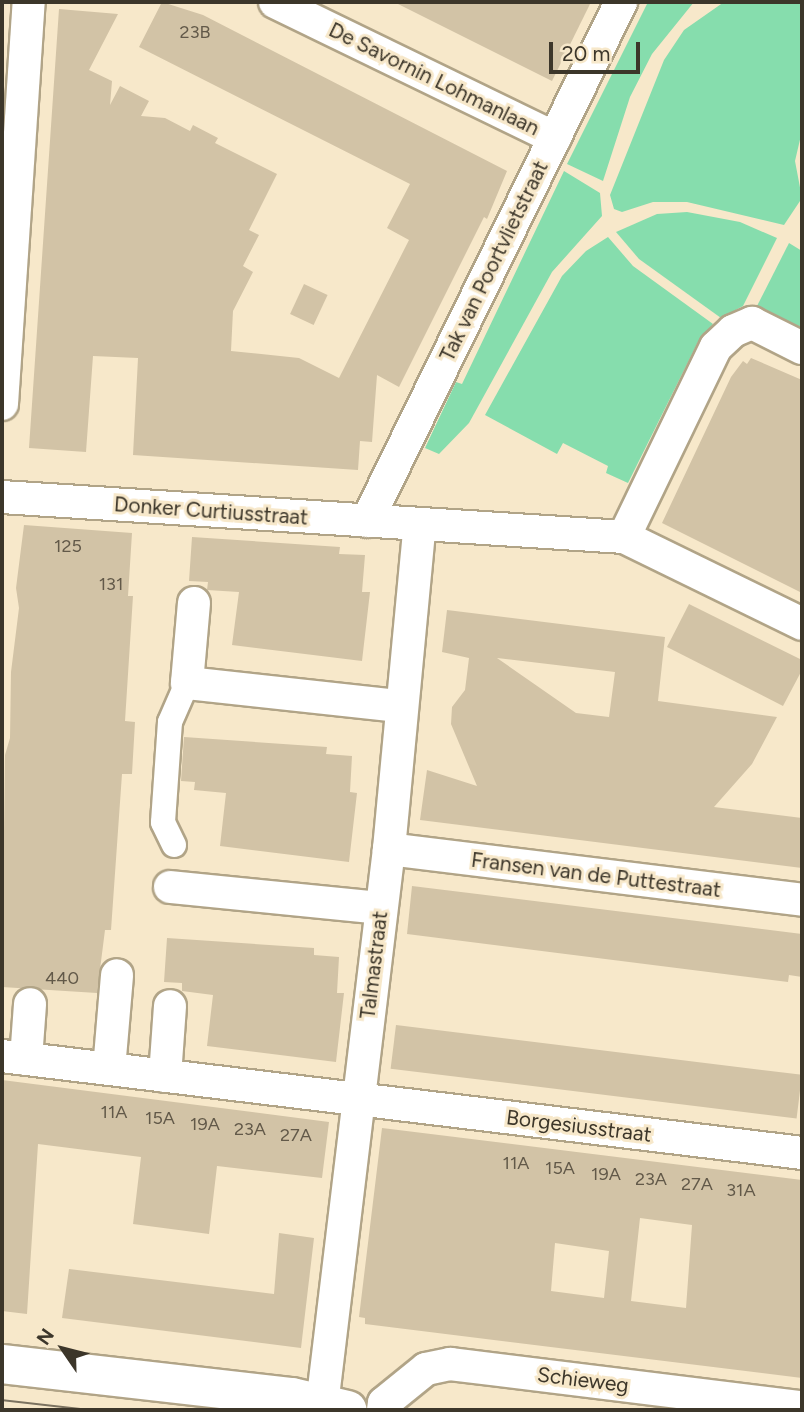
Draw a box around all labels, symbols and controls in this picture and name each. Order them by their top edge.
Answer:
street label: De Savornin Lohmanlaan [325,17,543,141]
house number: 23B [180,21,210,43]
scale bar [552,28,643,72]
text: 20 m [562,41,610,66]
street label: Tak van Poortvlietstraat [434,157,554,365]
street label: Donker Curtiusstraat [113,492,309,530]
house number: 125 [54,535,82,557]
house number: 131 [99,573,123,595]
street label: Fransen van de Puttestraat [470,847,722,903]
street label: Talmastraat [355,910,393,1020]
house number: 440 [45,967,79,989]
house number: 11A [100,1101,128,1123]
street label: Borgesiusstraat [505,1105,653,1147]
house number: 15A [145,1107,175,1129]
house number: 19A [190,1113,220,1135]
house number: 23A [234,1118,266,1140]
house number: 27A [280,1124,312,1146]
house number: 11A [502,1152,530,1174]
house number: 15A [545,1157,575,1179]
house number: 19A [591,1163,621,1185]
house number: 23A [635,1168,667,1190]
house number: 27A [681,1173,713,1195]
house number: 31A [726,1179,756,1201]
north arrow [28,1314,98,1384]
text: N [32,1324,59,1349]
street label: Schieweg [536,1362,630,1398]

